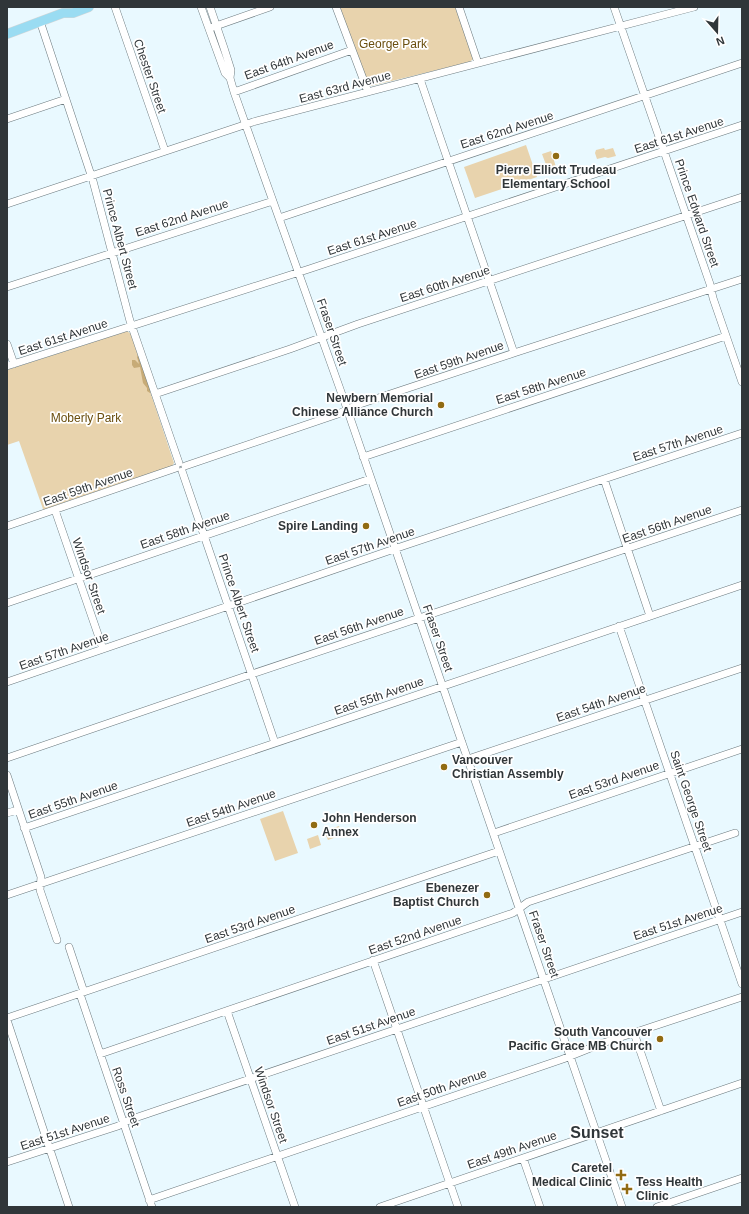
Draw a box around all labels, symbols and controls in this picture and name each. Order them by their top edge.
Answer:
north arrow [697,12,737,52]
text: N [715,34,726,48]
street label: Chester Street [131,37,169,115]
street label: East 64th Avenue [243,37,336,83]
park label: George Park [359,37,428,51]
street label: East 63rd Avenue [298,68,393,106]
street label: East 62nd Avenue [459,108,556,152]
street label: East 61st Avenue [633,114,726,156]
marker: Pierre Elliott Trudeau Elementary School [551,151,561,161]
street label: Prince Edward Street [672,157,722,270]
place label: Pierre Elliott Trudeau Elementary School [496,163,616,191]
street label: Prince Albert Street [100,187,140,291]
street label: East 62nd Avenue [134,196,231,240]
street label: East 61st Avenue [326,216,419,258]
street label: East 60th Avenue [398,263,492,305]
street label: Fraser Street [314,297,350,368]
street label: East 61st Avenue [17,316,110,358]
street label: East 59th Avenue [412,338,506,382]
street label: East 58th Avenue [494,365,588,407]
place label: Newbern Memorial Chinese Alliance Church [292,391,433,419]
marker: Newbern Memorial Chinese Alliance Church [436,400,446,410]
park label: Moberly Park [51,411,122,425]
street label: East 57th Avenue [631,422,725,464]
street label: East 59th Avenue [41,465,135,509]
street label: East 56th Avenue [620,502,714,546]
street label: East 58th Avenue [138,508,232,552]
place label: Spire Landing [278,519,358,533]
marker: Spire Landing [361,521,371,531]
street label: East 57th Avenue [323,524,417,568]
street label: Windsor Street [69,536,109,616]
street label: Prince Albert Street [216,552,263,655]
street label: Fraser Street [420,603,456,674]
street label: East 56th Avenue [312,604,406,648]
street label: East 57th Avenue [17,629,111,673]
street label: East 55th Avenue [332,674,426,718]
street label: East 54th Avenue [554,681,648,725]
street label: Saint George Street [667,749,715,854]
place label: Vancouver Christian Assembly [452,753,564,781]
street label: East 53rd Avenue [567,758,661,802]
marker: Vancouver Christian Assembly [439,762,449,772]
street label: East 55th Avenue [26,778,120,822]
street label: East 54th Avenue [184,786,278,830]
place label: John Henderson Annex [322,811,417,839]
marker: John Henderson Annex [309,820,319,830]
place label: Ebenezer Baptist Church [393,881,479,909]
marker: Ebenezer Baptist Church [482,890,492,900]
street label: East 51st Avenue [632,901,725,943]
street label: East 53rd Avenue [203,902,297,946]
street label: Fraser Street [526,909,562,980]
street label: East 52nd Avenue [367,912,464,957]
street label: East 51st Avenue [325,1004,418,1048]
place label: South Vancouver Pacific Grace MB Church [509,1025,652,1053]
marker: South Vancouver Pacific Grace MB Church [655,1034,665,1044]
street label: Ross Street [109,1065,143,1130]
street label: Windsor Street [251,1065,291,1145]
street label: East 50th Avenue [395,1066,489,1110]
street label: East 51st Avenue [19,1111,112,1153]
district label: Sunset [570,1124,624,1141]
street label: East 49th Avenue [465,1128,559,1172]
place label: Caretel Medical Clinic [532,1161,612,1189]
marker: Caretel Medical Clinic [615,1169,627,1181]
place label: Tess Health Clinic [636,1175,702,1203]
marker: Tess Health Clinic [621,1183,633,1195]

